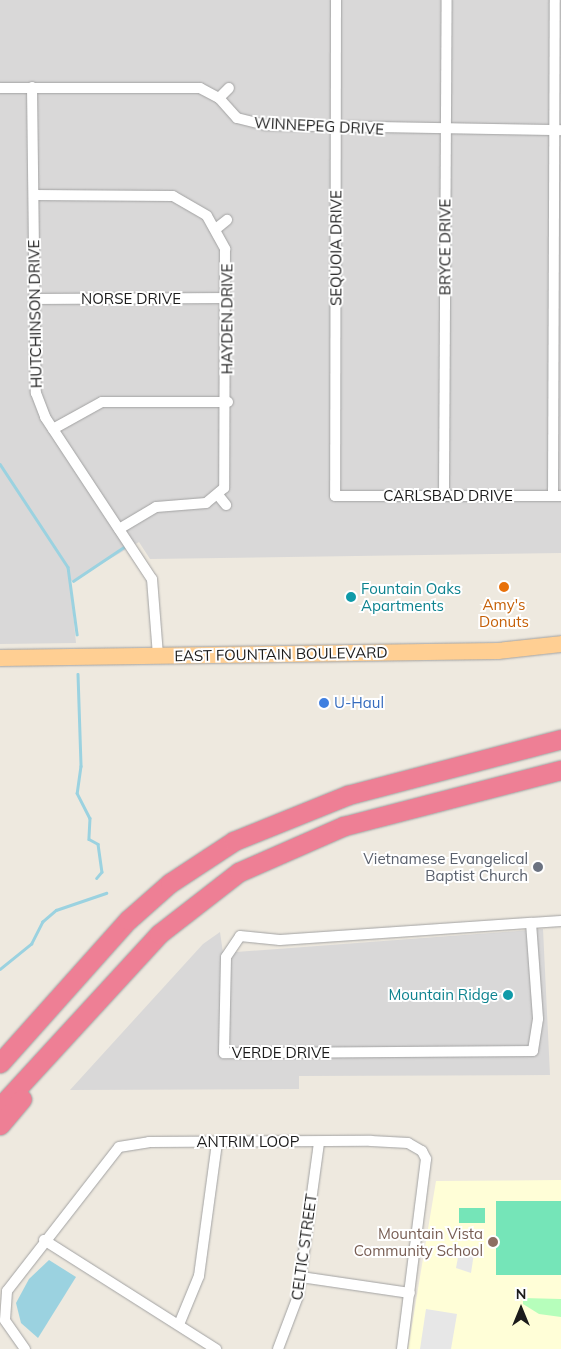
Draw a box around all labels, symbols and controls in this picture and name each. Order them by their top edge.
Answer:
street label: WINNEPEG DRIVE [254,114,384,138]
street label: SEQUOIA DRIVE [327,190,345,306]
street label: BRYCE DRIVE [436,199,454,295]
street label: HUTCHINSON DRIVE [25,240,45,388]
street label: HAYDEN DRIVE [218,264,236,374]
street label: NORSE DRIVE [81,290,181,308]
street label: CARLSBAD DRIVE [383,487,513,505]
place label: Fountain Oaks Apartments [361,579,461,614]
marker: Amy's Donuts [498,581,510,593]
marker: Fountain Oaks Apartments [345,591,357,603]
place label: Amy's Donuts [479,595,529,630]
street label: EAST FOUNTAIN BOULEVARD [174,643,388,665]
place label: U-Haul [334,694,384,712]
marker: U-Haul [318,697,330,709]
place label: Vietnamese Evangelical Baptist Church [363,849,528,884]
marker: Vietnamese Evangelical Baptist Church [532,861,544,873]
place label: Mountain Ridge [388,986,498,1004]
marker: Mountain Ridge [502,989,514,1001]
street label: VERDE DRIVE [232,1044,330,1062]
street label: ANTRIM LOOP [197,1133,299,1151]
street label: CELTIC STREET [288,1193,320,1301]
place label: Mountain Vista Community School [354,1224,483,1259]
marker: Mountain Vista Community School [487,1236,499,1248]
north arrow [496,1284,546,1334]
text: N [516,1285,526,1303]

